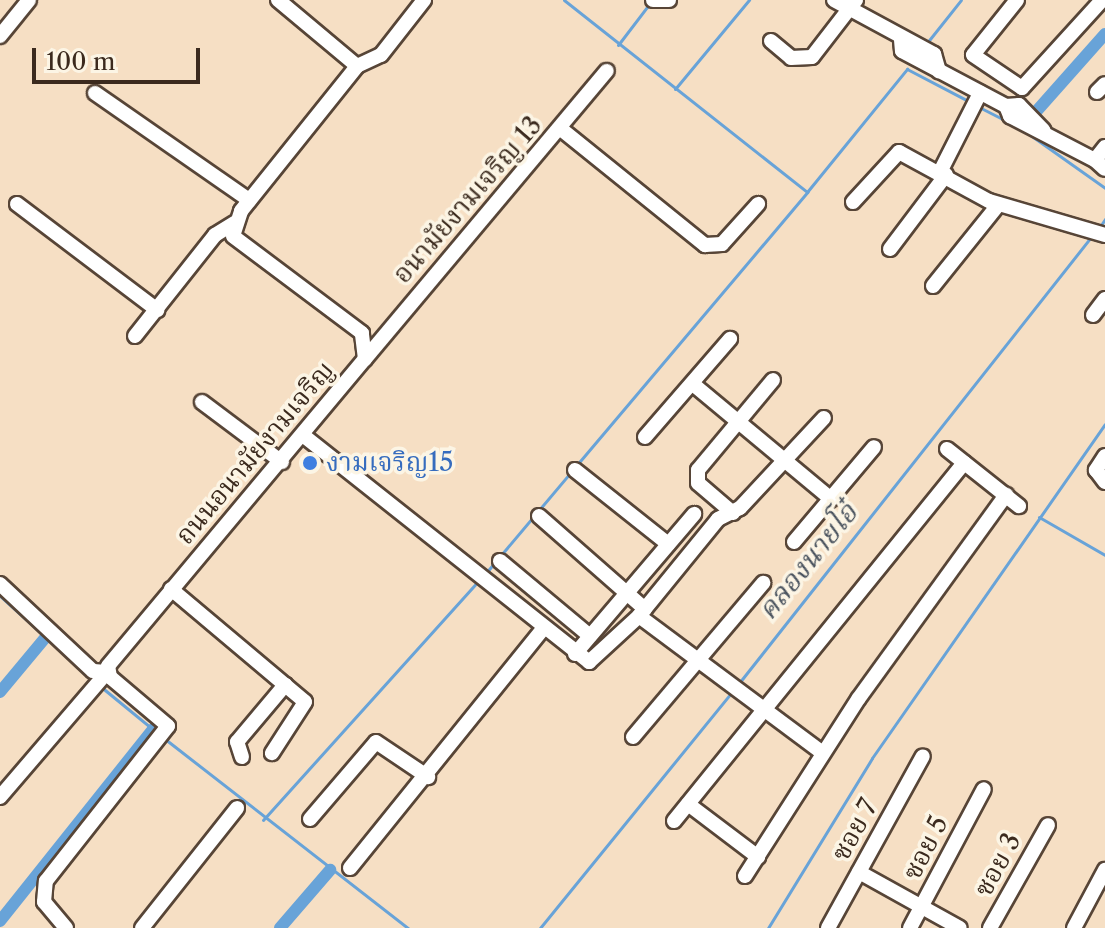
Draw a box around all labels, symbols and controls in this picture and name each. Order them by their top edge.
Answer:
scale bar [36,32,204,82]
text: 100 m [46,47,115,76]
street label: อนามัยงามเจริญ 13 [387,110,549,290]
street label: ถนนอนามัยงามเจริญ [169,355,341,551]
place label: งามเจริญ15 [326,447,453,479]
marker: งามเจริญ15 [301,454,319,472]
water label: คลองนายโอ๋ [750,496,864,626]
street label: ซอย 7 [825,794,885,866]
street label: ซอย 5 [897,811,955,885]
street label: ซอย 3 [968,828,1028,902]

